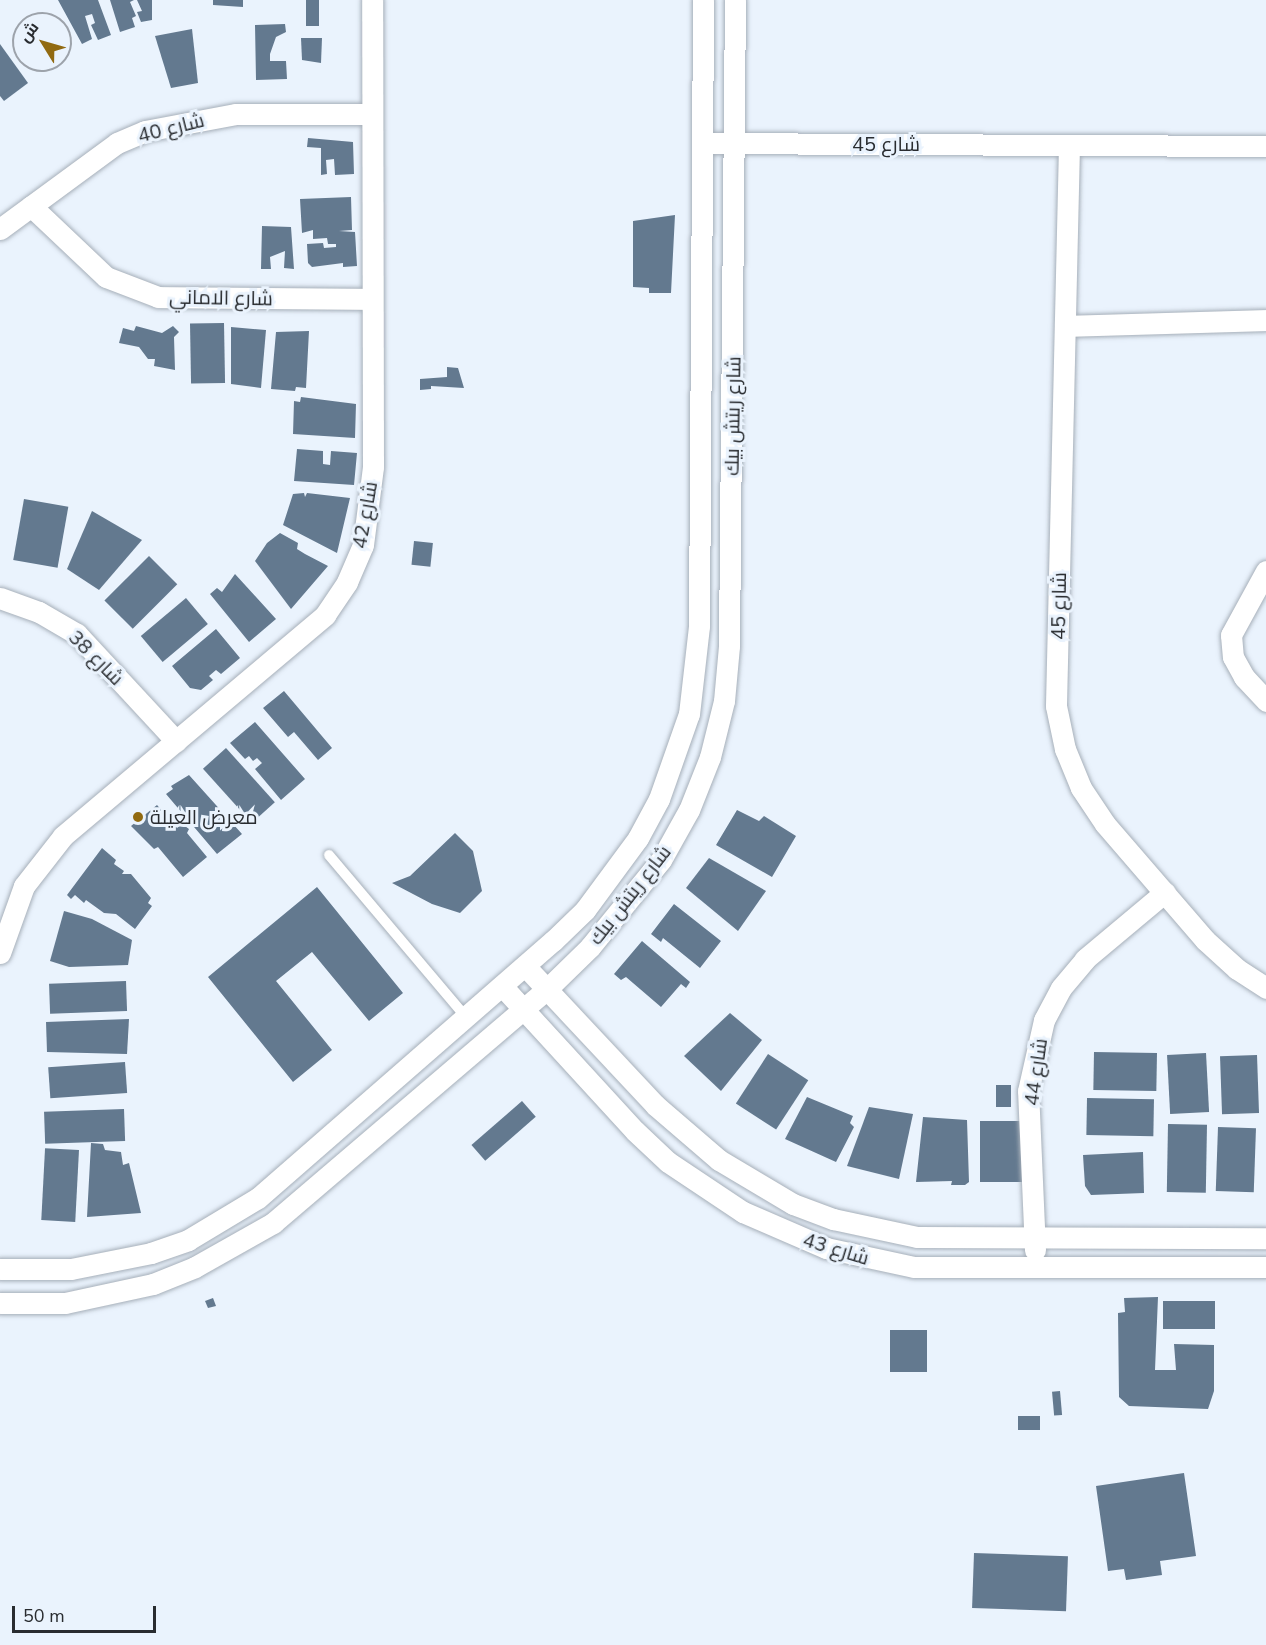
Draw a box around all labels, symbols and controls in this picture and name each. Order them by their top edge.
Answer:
north arrow [12,12,72,72]
text: ش [14,18,44,47]
street label: شارع 40 [135,108,207,148]
street label: شارع 45 [852,132,920,156]
street label: شارع الاماني [169,285,273,311]
street label: شارع ريتش بيك [720,356,746,476]
street label: شارع 42 [347,479,383,551]
street label: شارع 45 [1046,572,1072,640]
street label: شارع 38 [64,626,128,690]
place label: معرض العيلة [150,805,258,829]
marker: معرض العيلة [131,810,145,824]
street label: شارع ريتش بيك [584,840,676,950]
street label: شارع 44 [1019,1037,1053,1107]
street label: شارع 43 [800,1228,872,1270]
scale bar [15,1594,159,1632]
text: 50 m [23,1604,65,1628]

